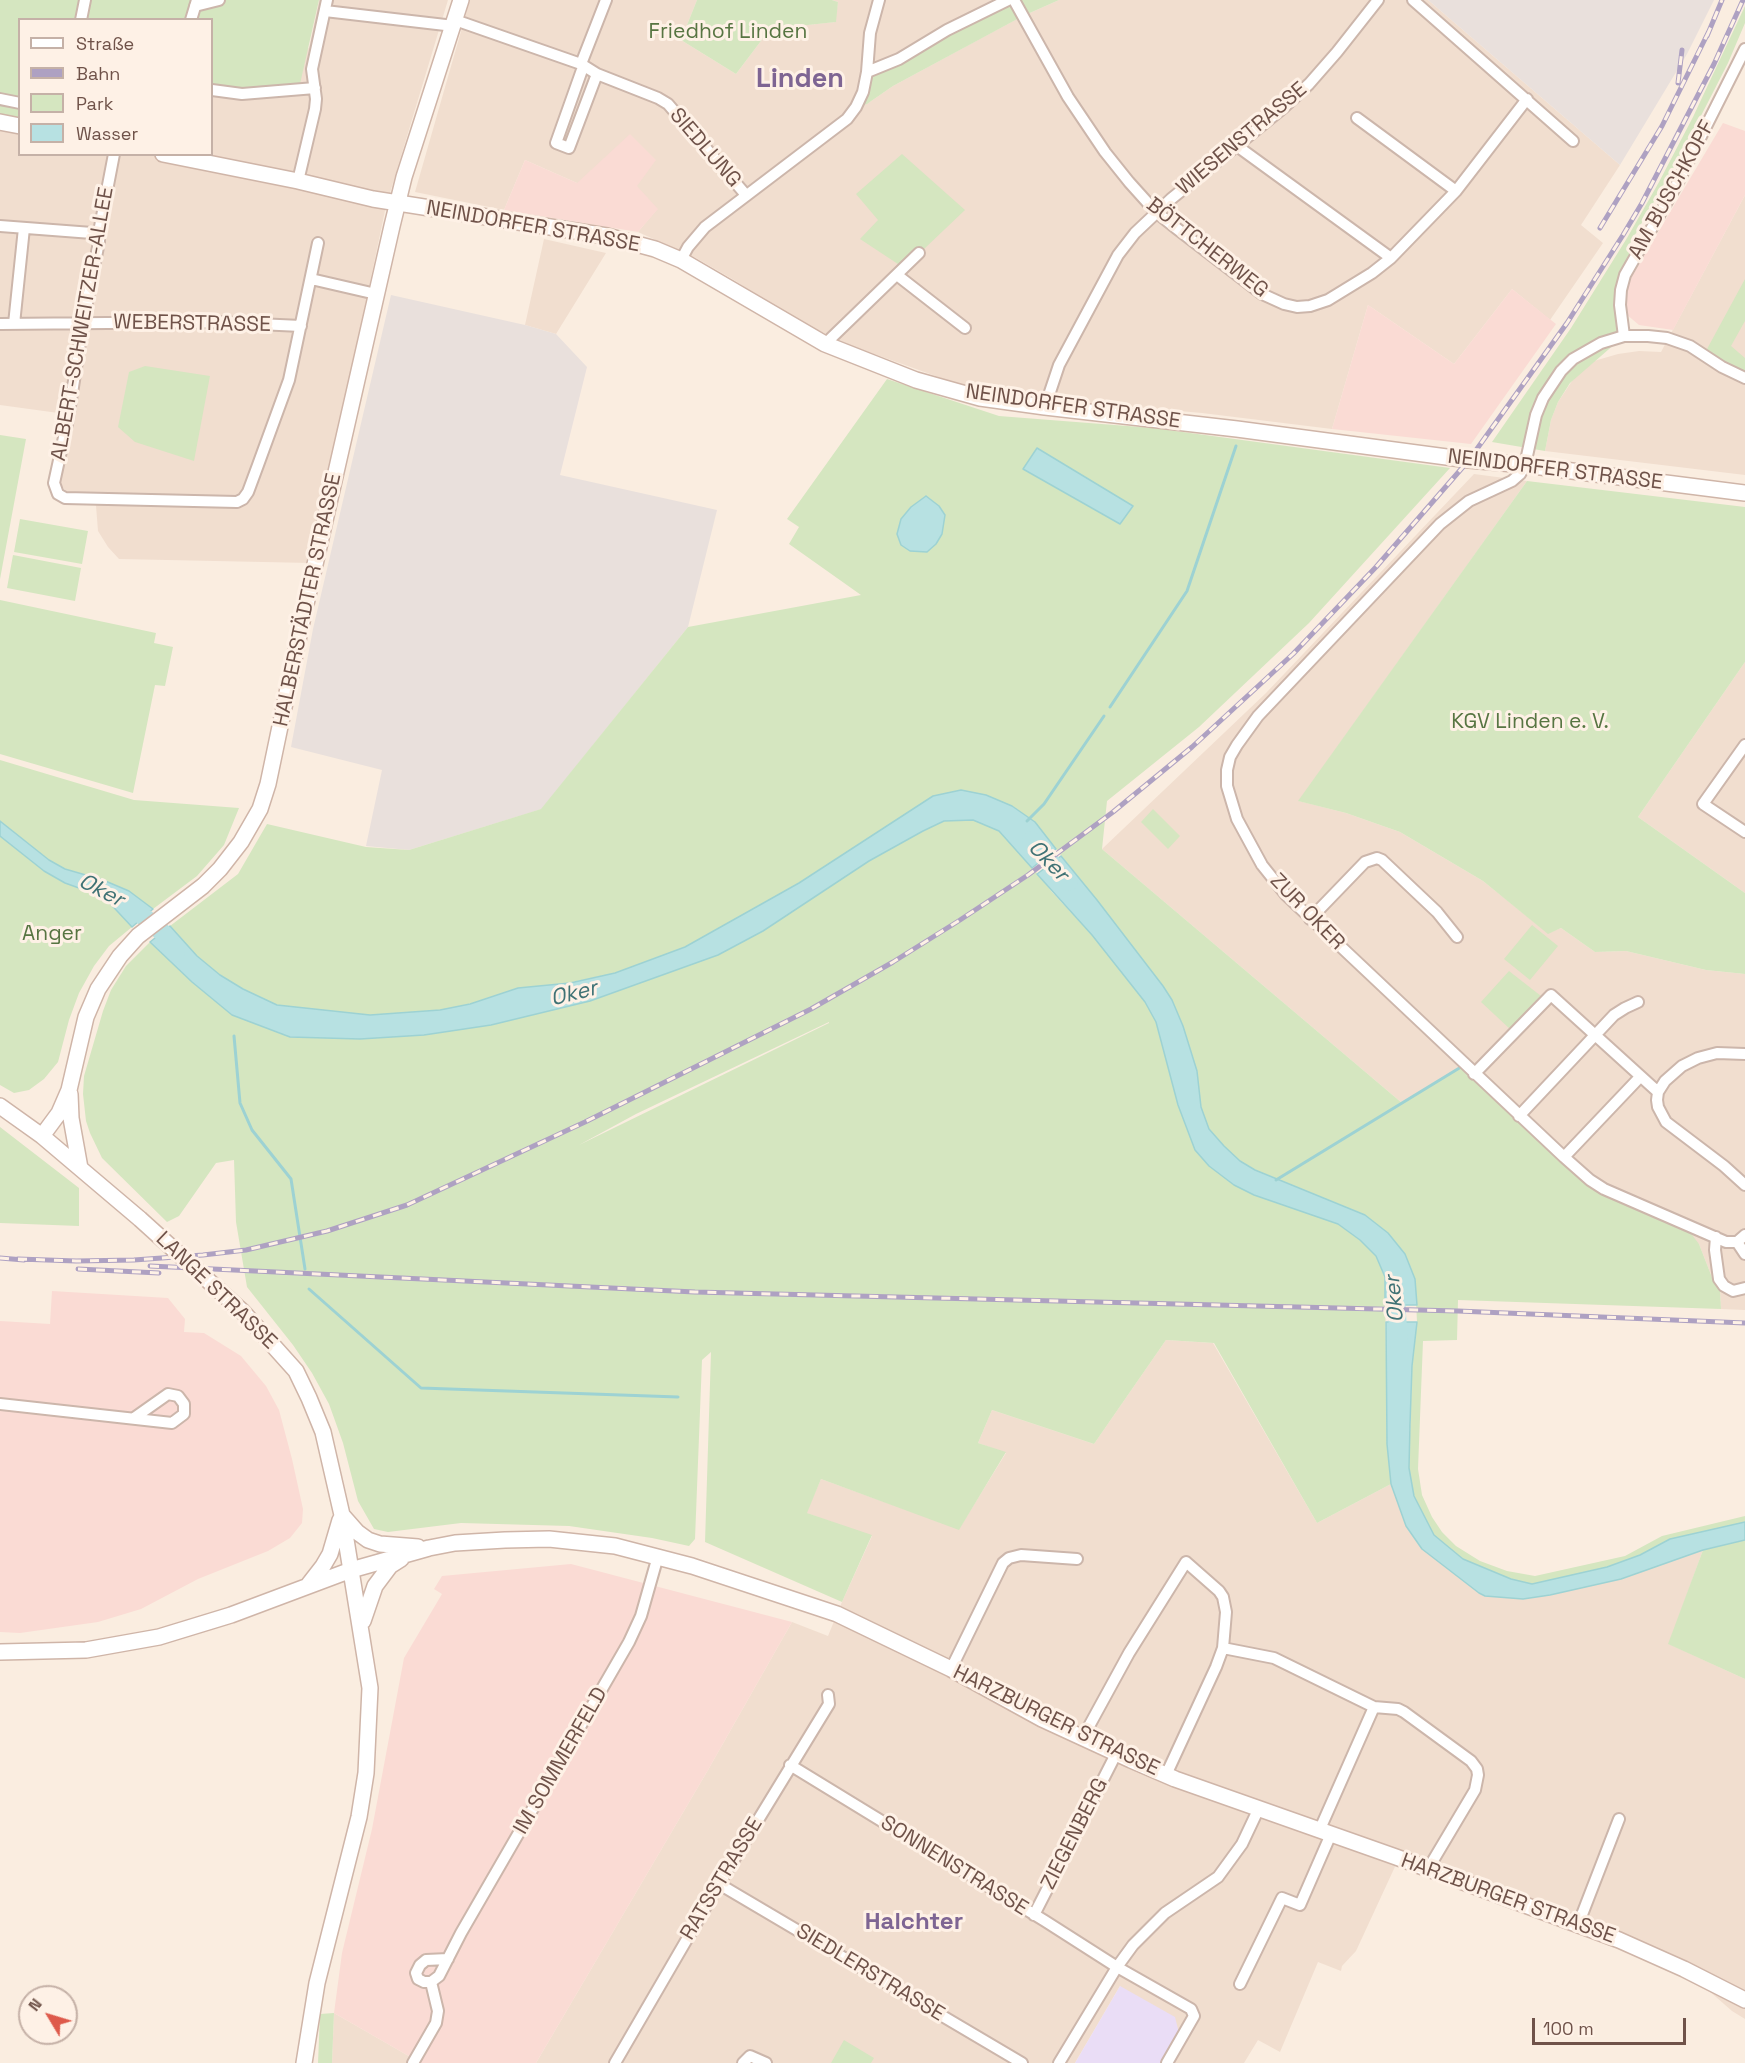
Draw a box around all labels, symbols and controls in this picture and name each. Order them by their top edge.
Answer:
legend [18,18,213,156]
park label: Friedhof Linden [649,19,807,45]
text: Straße [76,32,134,55]
text: Bahn [76,62,120,85]
district label: Linden [756,64,844,96]
street label: WIESENSTRASSE [1172,77,1312,201]
text: Park [76,92,113,115]
street label: SIEDLUNG [664,103,746,193]
street label: AM BUSCHKOPF [1623,116,1721,264]
text: Wasser [76,122,138,145]
street label: ALBERT-SCHWEITZER-ALLEE [46,185,120,463]
street label: BÖTTCHERWEG [1141,193,1273,303]
street label: NEINDORFER STRASSE [424,196,642,258]
street label: WEBERSTRASSE [113,310,271,338]
street label: NEINDORFER STRASSE [964,379,1182,435]
street label: NEINDORFER STRASSE [1446,444,1664,496]
street label: HALBERSTÄDTER STRASSE [269,471,347,729]
park label: KGV Linden e. V. [1451,709,1609,735]
water label: Oker [1022,835,1074,887]
street label: ZUR OKER [1264,868,1350,956]
water label: Oker [74,869,128,913]
park label: Anger [22,921,82,947]
water label: Oker [548,975,600,1013]
street label: LANGE STRASSE [150,1227,282,1355]
water label: Oker [1380,1274,1410,1324]
street label: HARZBURGER STRASSE [949,1660,1163,1782]
street label: IM SOMMERFELD [509,1683,613,1839]
street label: ZIEGENBERG [1036,1774,1114,1894]
street label: SONNENSTRASSE [876,1810,1032,1922]
street label: RATSSTRASSE [676,1813,768,1945]
street label: HARZBURGER STRASSE [1397,1848,1619,1950]
district label: Halchter [865,1908,963,1936]
street label: SIEDLERSTRASSE [791,1919,949,2027]
north arrow [18,1985,78,2045]
text: N [23,1994,47,2016]
scale bar [1535,2006,1690,2044]
text: 100 m [1543,2017,1594,2040]

